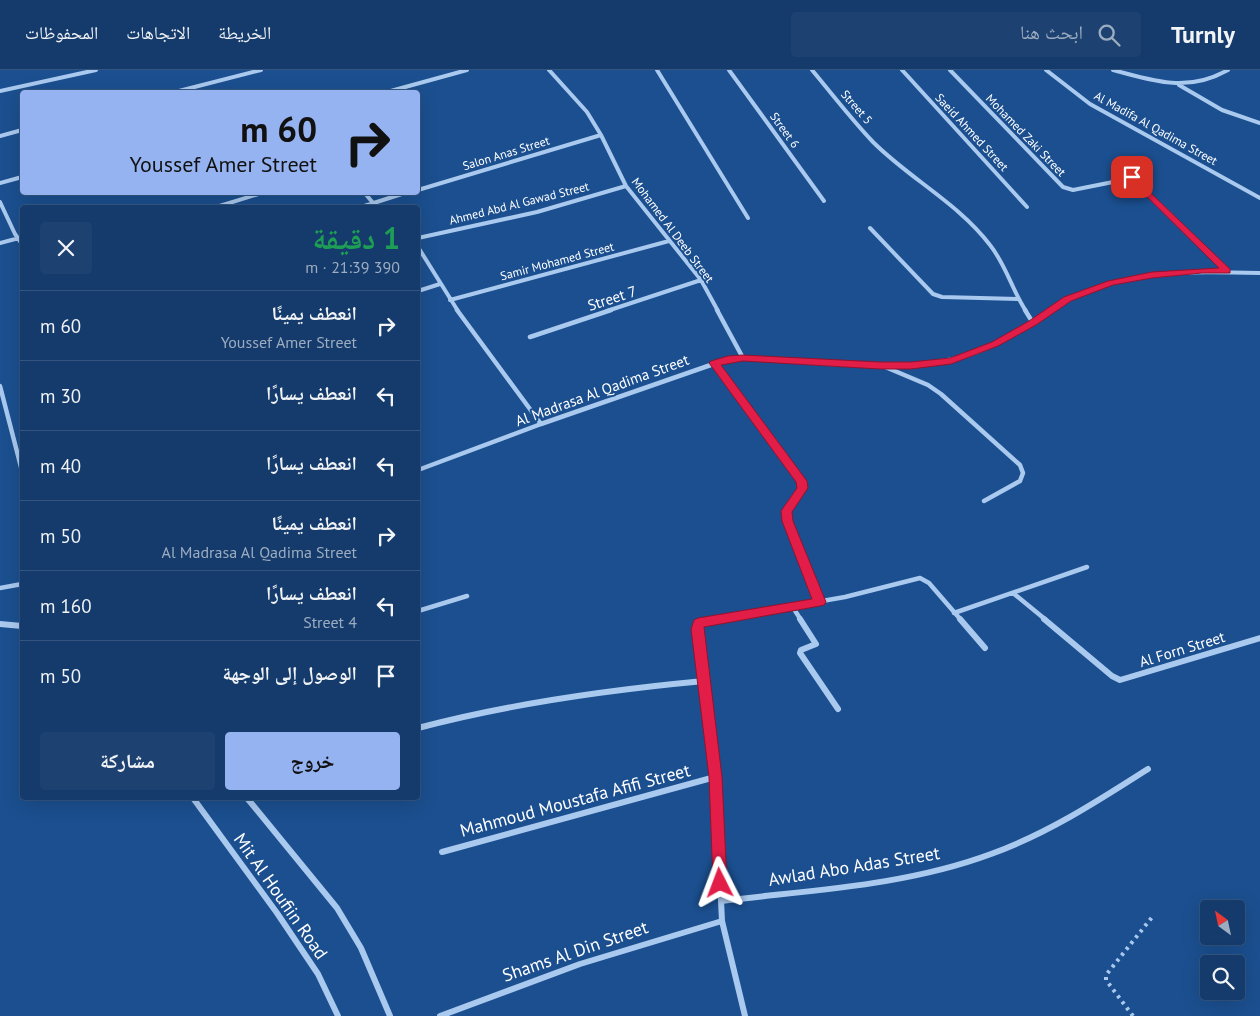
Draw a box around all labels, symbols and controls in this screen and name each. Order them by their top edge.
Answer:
search box [791,12,1141,57]
text: Turnly [1171,19,1235,50]
text: ابحث هنا [1020,20,1083,44]
text: المحفوظات [25,21,98,44]
text: الاتجاهات [126,21,190,44]
text: الخريطة [218,21,271,44]
icon: search [1095,21,1123,49]
street label: Street 5 [838,87,876,127]
street label: Al Madifa Al Qadima Street [1092,88,1220,168]
street label: Saeid Ahmed Street [932,90,1012,174]
street label: Mohamed Zaki Street [983,91,1069,179]
text: 60 m [240,106,317,152]
street label: Street 6 [767,109,803,151]
icon: right [335,110,400,175]
street label: Salon Anas Street [461,133,551,173]
text: Youssef Amer Street [130,150,317,178]
pin [1111,156,1153,198]
icon: arrive [1118,163,1146,191]
street label: Mohamed Al Deeb Street [629,175,717,285]
street label: Ahmed Abd Al Gawad Street [448,178,590,228]
text: 1 دقيقة [312,218,400,257]
button: close [40,222,92,274]
street label: Samir Mohamed Street [498,239,616,283]
text: 390 m · 21:39 [305,257,400,277]
street label: Street 7 [585,281,639,315]
text: انعطف يمينًا [272,301,357,325]
icon: right [372,312,400,340]
text: 60 m [40,314,81,338]
text: Youssef Amer Street [221,332,357,352]
street label: Al Madrasa Al Qadima Street [513,350,691,430]
text: انعطف يسارًا [266,381,357,405]
icon: left [372,382,400,410]
text: 30 m [40,384,81,408]
text: انعطف يسارًا [266,451,357,475]
icon: left [372,452,400,480]
text: 40 m [40,454,81,478]
text: انعطف يمينًا [272,511,357,535]
icon: right [372,522,400,550]
text: 50 m [40,524,81,548]
text: Al Madrasa Al Qadima Street [162,542,357,562]
text: انعطف يسارًا [266,581,357,605]
icon: left [372,592,400,620]
text: 160 m [40,594,92,618]
text: Street 4 [303,612,357,632]
street label: Al Forn Street [1137,627,1227,671]
text: الوصول إلى الوجهة [222,661,357,685]
icon: arrive [372,662,400,690]
text: 50 m [40,664,81,688]
button: مشاركة [40,732,215,790]
button: خروج [225,732,400,790]
street label: Mahmoud Moustafa Afifi Street [457,758,693,842]
street label: Mit Al Houfiin Road [229,828,333,964]
street label: Awlad Abo Adas Street [767,841,941,891]
position arrow [693,856,745,908]
north arrow [1200,900,1245,945]
map controls [1200,900,1245,1000]
street label: Shams Al Din Street [499,915,651,987]
button: search [1200,955,1245,1000]

